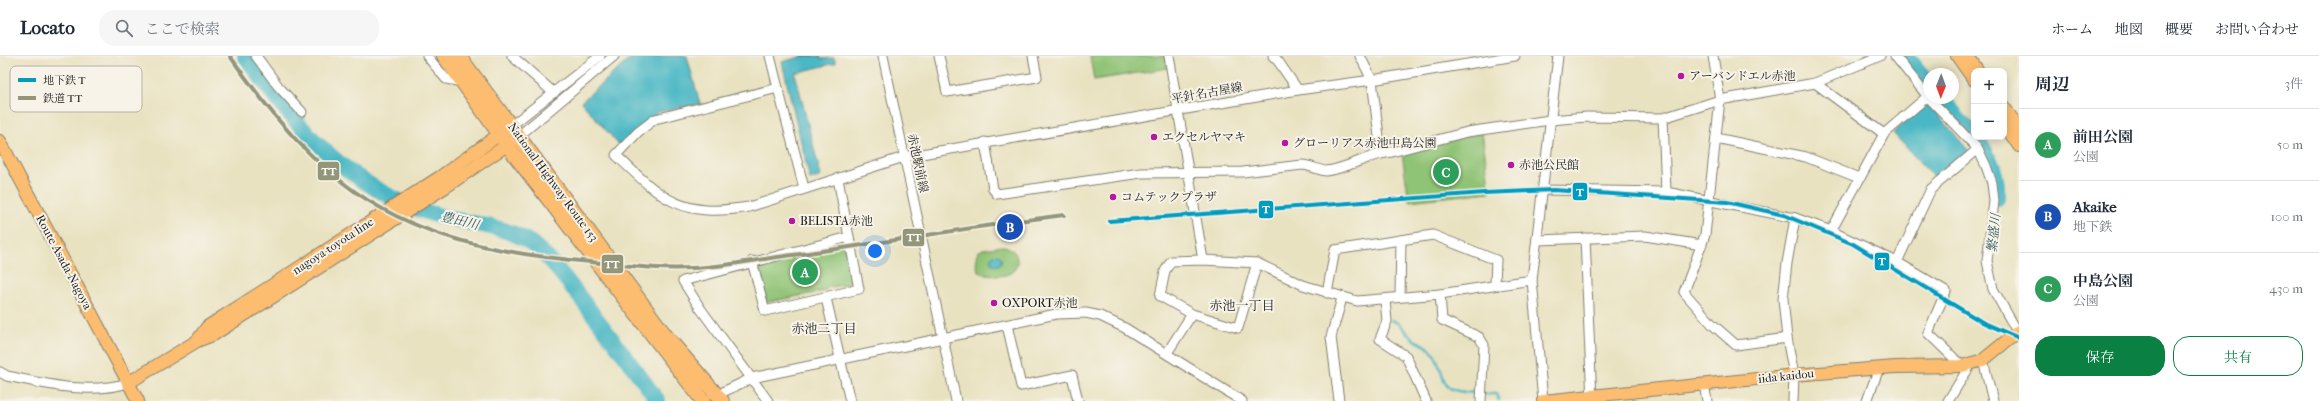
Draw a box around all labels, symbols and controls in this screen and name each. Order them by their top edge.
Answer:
search box [99,10,379,46]
text: Locato [20,17,75,39]
icon: search [113,17,135,39]
text: ここで検索 [145,20,220,38]
text: ホーム [2051,21,2093,38]
text: 地図 [2115,21,2143,38]
text: 概要 [2165,21,2193,38]
text: お問い合わせ [2215,21,2299,38]
legend [10,66,142,112]
north arrow [1923,68,1959,104]
map controls [1971,68,2007,140]
button: + [1971,68,2007,104]
place label: アーバンドエル赤池 [1689,69,1796,83]
marker: アーバンドエル赤池 [1676,71,1686,81]
text: 地下鉄 T [43,74,86,87]
text: 周辺 [2035,74,2069,94]
text: 3件 [2285,76,2303,91]
street label: 平針名古屋線 [1170,80,1244,106]
text: 鉄道 TT [43,92,83,105]
button: − [1971,104,2007,140]
street label: National Highway Route 153 [505,120,601,244]
text: 前田公園 [2073,128,2133,146]
place label: エクセルヤマキ [1162,130,1246,144]
street label: 赤池駅前線 [905,132,931,194]
marker: エクセルヤマキ [1149,132,1159,142]
place label: グローリアス赤池中島公園 [1293,136,1437,150]
text: A [2044,137,2052,152]
text: 50 m [2277,137,2303,152]
marker: グローリアス赤池中島公園 [1280,138,1290,148]
text: 公園 [2073,149,2099,164]
pin: C [1433,157,1459,187]
place label: 赤池公民館 [1519,158,1579,172]
marker: 赤池公民館 [1506,160,1516,170]
line badge: TT [317,161,340,181]
text: TT [320,165,337,178]
line badge: T [1572,182,1588,201]
text: T [1575,186,1584,199]
place label: コムテックプラザ [1121,190,1217,204]
marker: コムテックプラザ [1108,192,1118,202]
text: Akaike [2073,198,2117,216]
line badge: T [1258,200,1274,219]
text: T [1261,203,1270,216]
water label: 豊田川 [439,208,483,233]
text: B [2044,209,2052,224]
text: 100 m [2270,209,2303,224]
water label: 繁盛川 [1984,211,2003,253]
street label: Route Asada-Nagoya [33,212,95,312]
pin: B [997,212,1023,242]
place label: BELISTA赤池 [800,214,873,228]
street label: nagoya-toyota line [290,215,376,277]
marker: BELISTA赤池 [787,216,797,226]
text: 地下鉄 [2073,219,2112,234]
line badge: TT [902,228,925,247]
text: TT [905,231,922,244]
your location [865,241,885,261]
line badge: T [1874,252,1890,271]
line badge: TT [601,254,624,274]
text: T [1877,255,1886,268]
pin: A [792,257,818,287]
text: TT [603,258,620,271]
text: 中島公園 [2073,272,2133,290]
text: C [2044,281,2052,296]
text: 430 m [2269,281,2303,296]
text: 公園 [2073,293,2099,308]
place label: OXPORT赤池 [1002,296,1078,310]
marker: OXPORT赤池 [989,298,999,308]
district label: 赤池一丁目 [1209,298,1275,313]
district label: 赤池二丁目 [791,321,857,336]
button: 保存 [2035,336,2165,376]
button: 共有 [2173,336,2303,376]
street label: iida kaidou [1757,366,1815,386]

